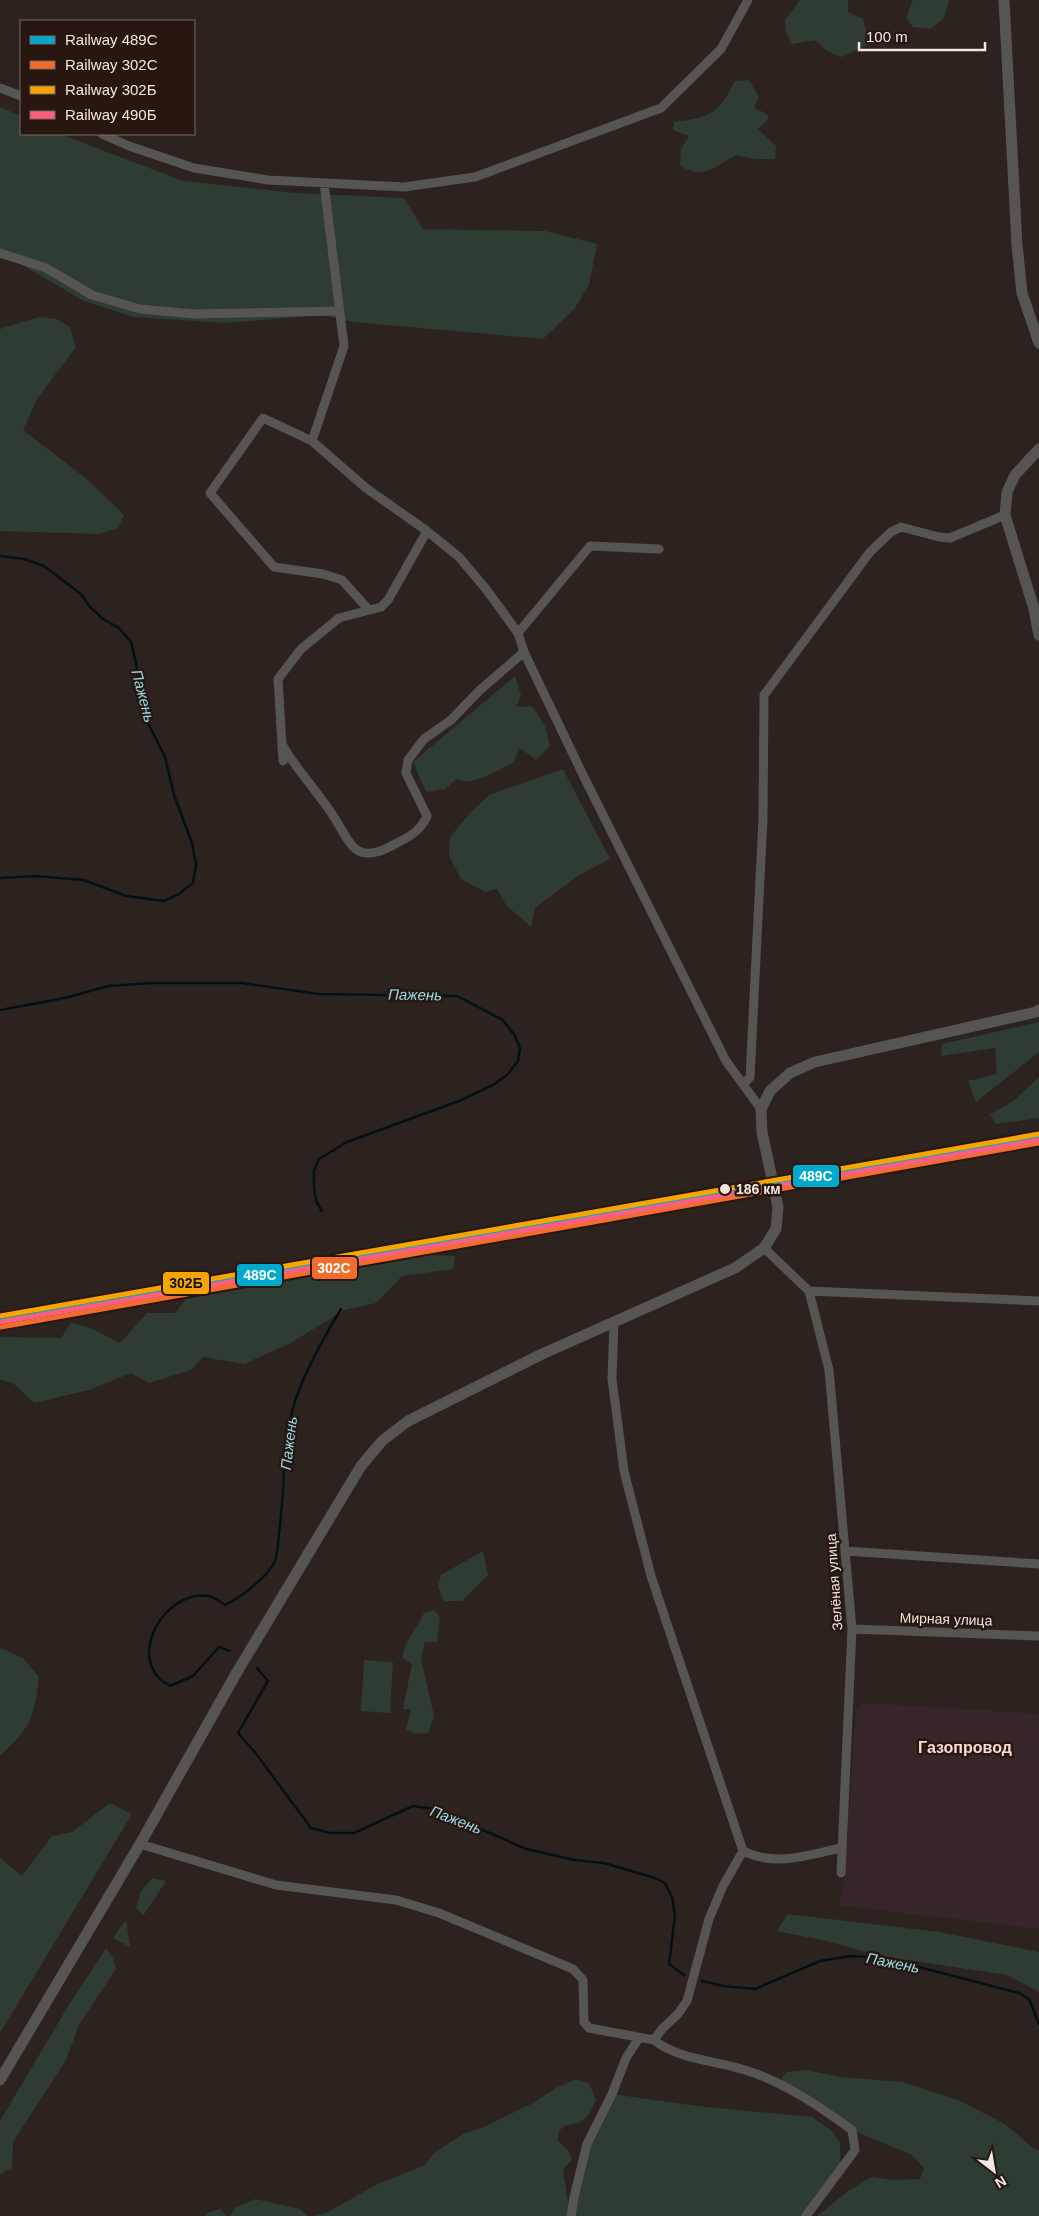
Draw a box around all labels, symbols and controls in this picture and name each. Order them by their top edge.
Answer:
legend [20,20,195,135]
scale bar [859,20,985,52]
text: 100 m [866,28,908,45]
text: Railway 489С [65,31,158,48]
text: Railway 302С [65,56,158,73]
text: Railway 302Б [65,81,157,98]
text: Railway 490Б [65,106,157,123]
water label: Пажень [128,668,159,724]
water label: Пажень [388,986,442,1003]
line badge: 489С [792,1164,840,1188]
text: 489С [799,1168,833,1184]
place label: 186 км [736,1181,781,1197]
marker: 186 км [718,1182,732,1196]
line badge: 302С [311,1256,358,1280]
text: 302С [317,1260,351,1276]
line badge: 489С [236,1263,283,1287]
text: 489С [243,1267,277,1283]
line badge: 302Б [162,1271,210,1295]
text: 302Б [169,1275,203,1291]
water label: Пажень [277,1415,300,1471]
street label: Зелёная улица [823,1533,845,1631]
street label: Мирная улица [899,1609,993,1629]
district label: Газопровод [918,1739,1012,1756]
water label: Пажень [428,1802,485,1837]
water label: Пажень [865,1949,921,1976]
north arrow [969,2146,1019,2196]
text: N [992,2173,1009,2192]

